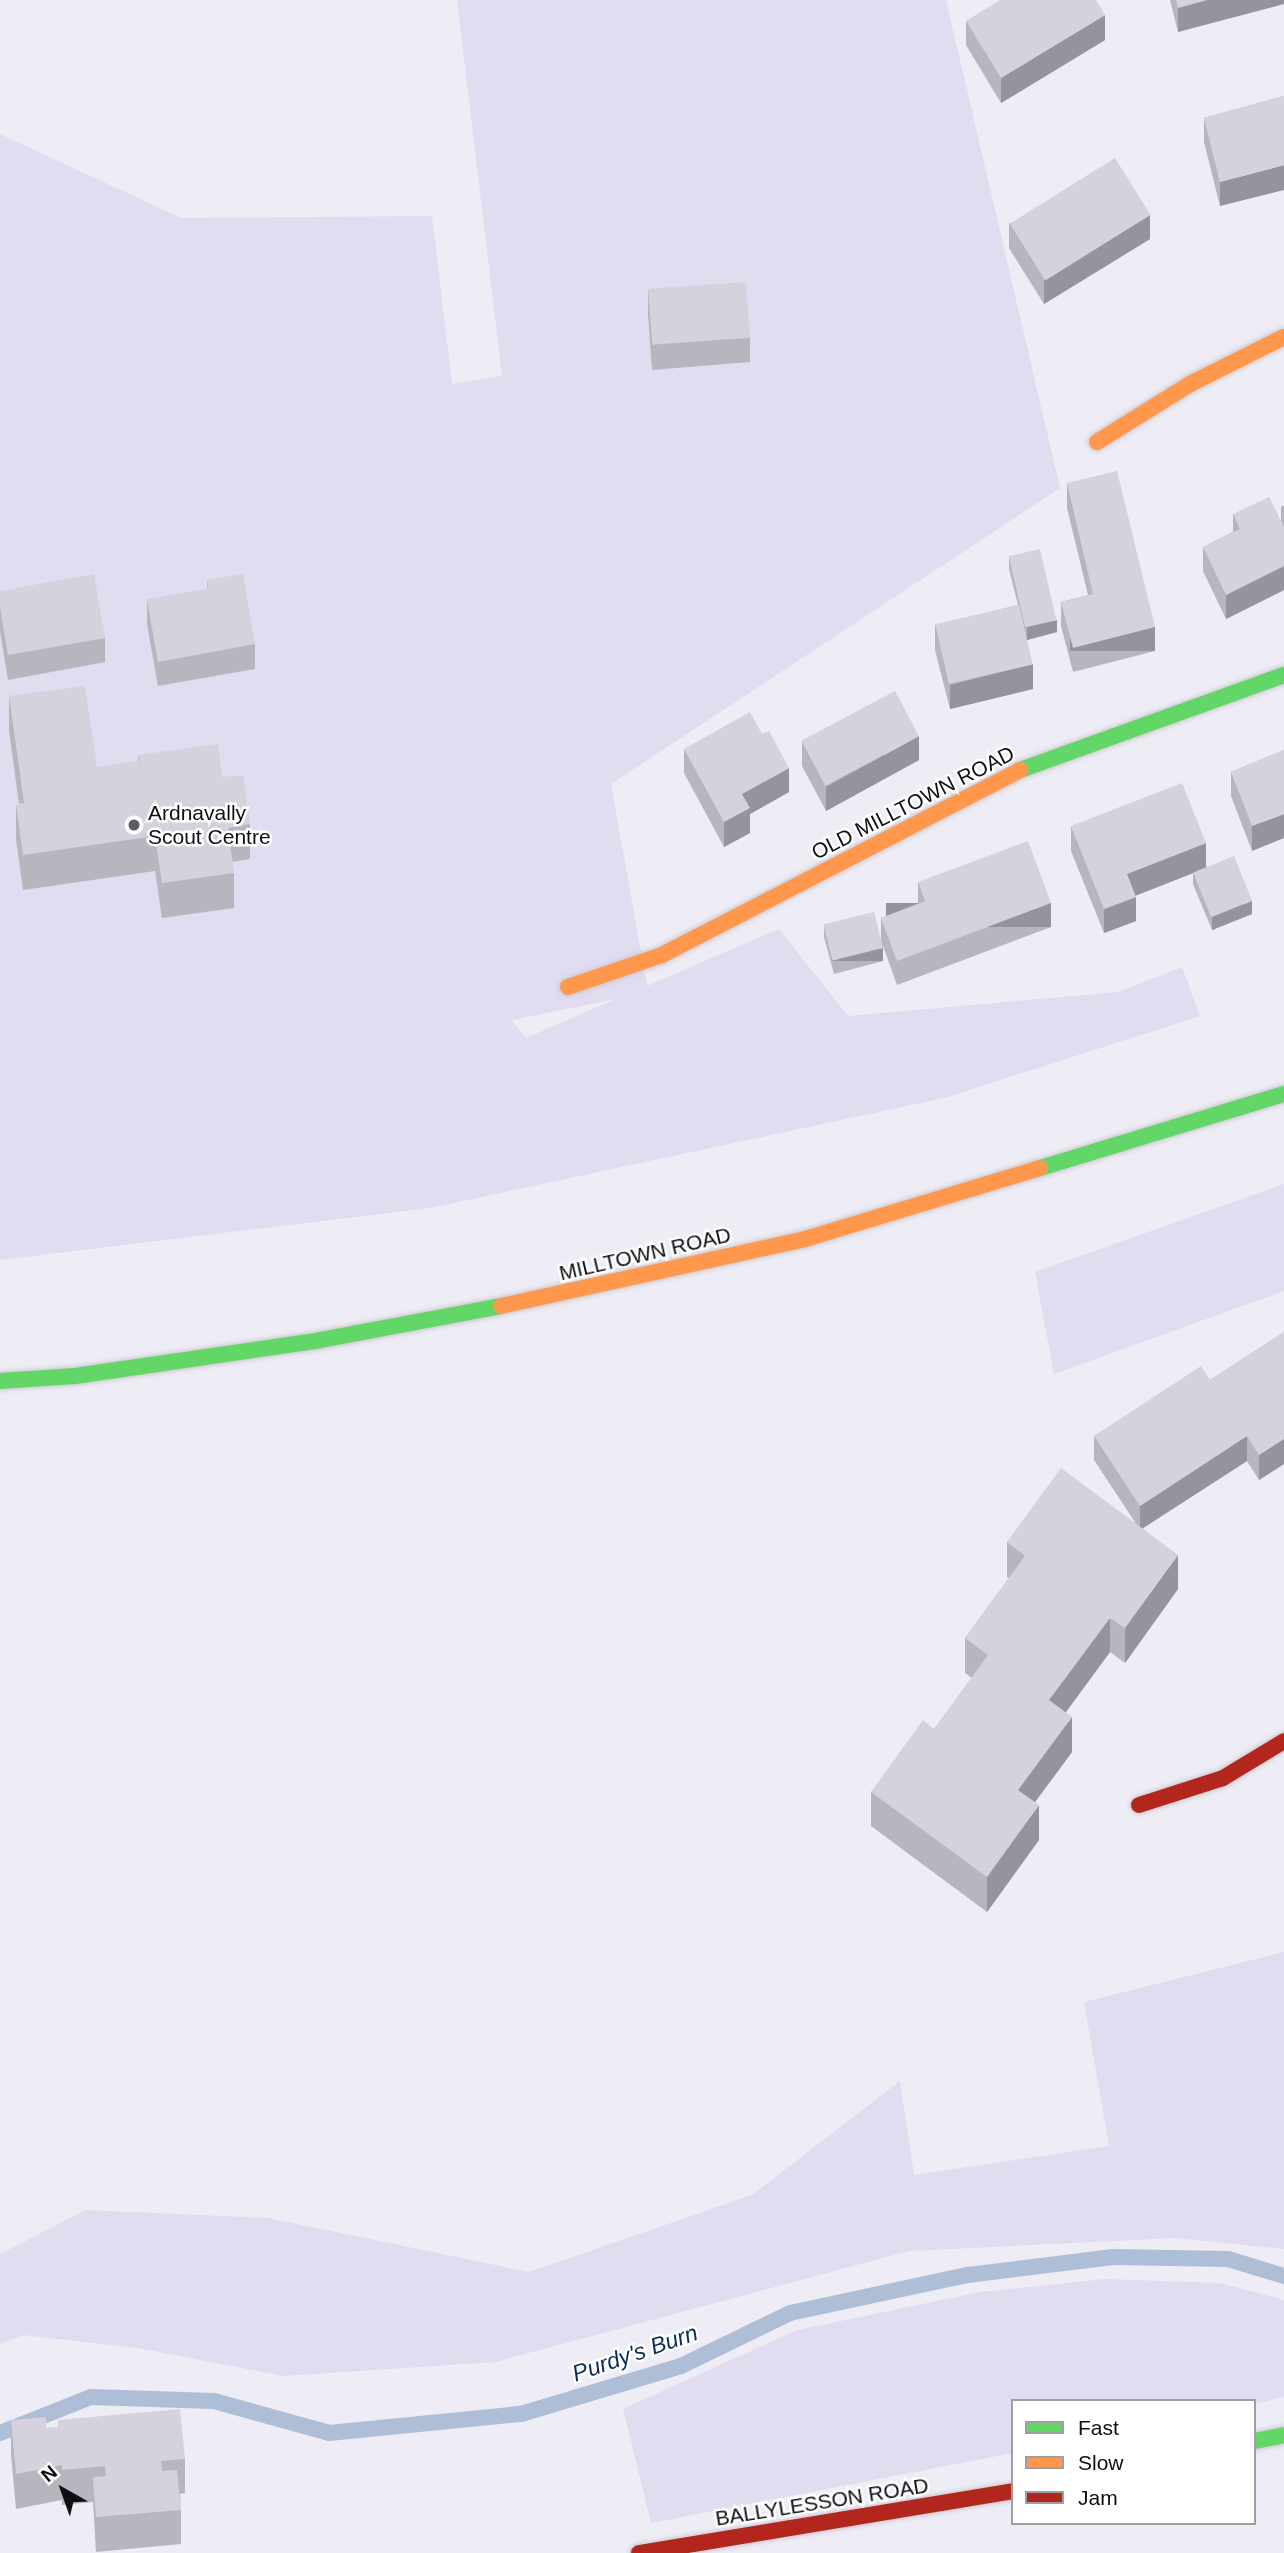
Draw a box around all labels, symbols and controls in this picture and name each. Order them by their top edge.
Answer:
street label: OLD MILLTOWN ROAD [807,741,1019,865]
place label: Ardnavally Scout Centre [148,800,271,850]
marker: Ardnavally Scout Centre [126,817,142,833]
street label: MILLTOWN ROAD [557,1222,733,1286]
water label: Purdy's Burn [569,2319,701,2387]
legend [1011,2399,1256,2525]
text: Fast [1078,2416,1119,2439]
text: Slow [1078,2451,1124,2474]
north arrow [28,2455,98,2525]
text: N [37,2461,61,2486]
street label: BALLYLESSON ROAD [714,2473,930,2531]
text: Jam [1078,2486,1118,2509]

